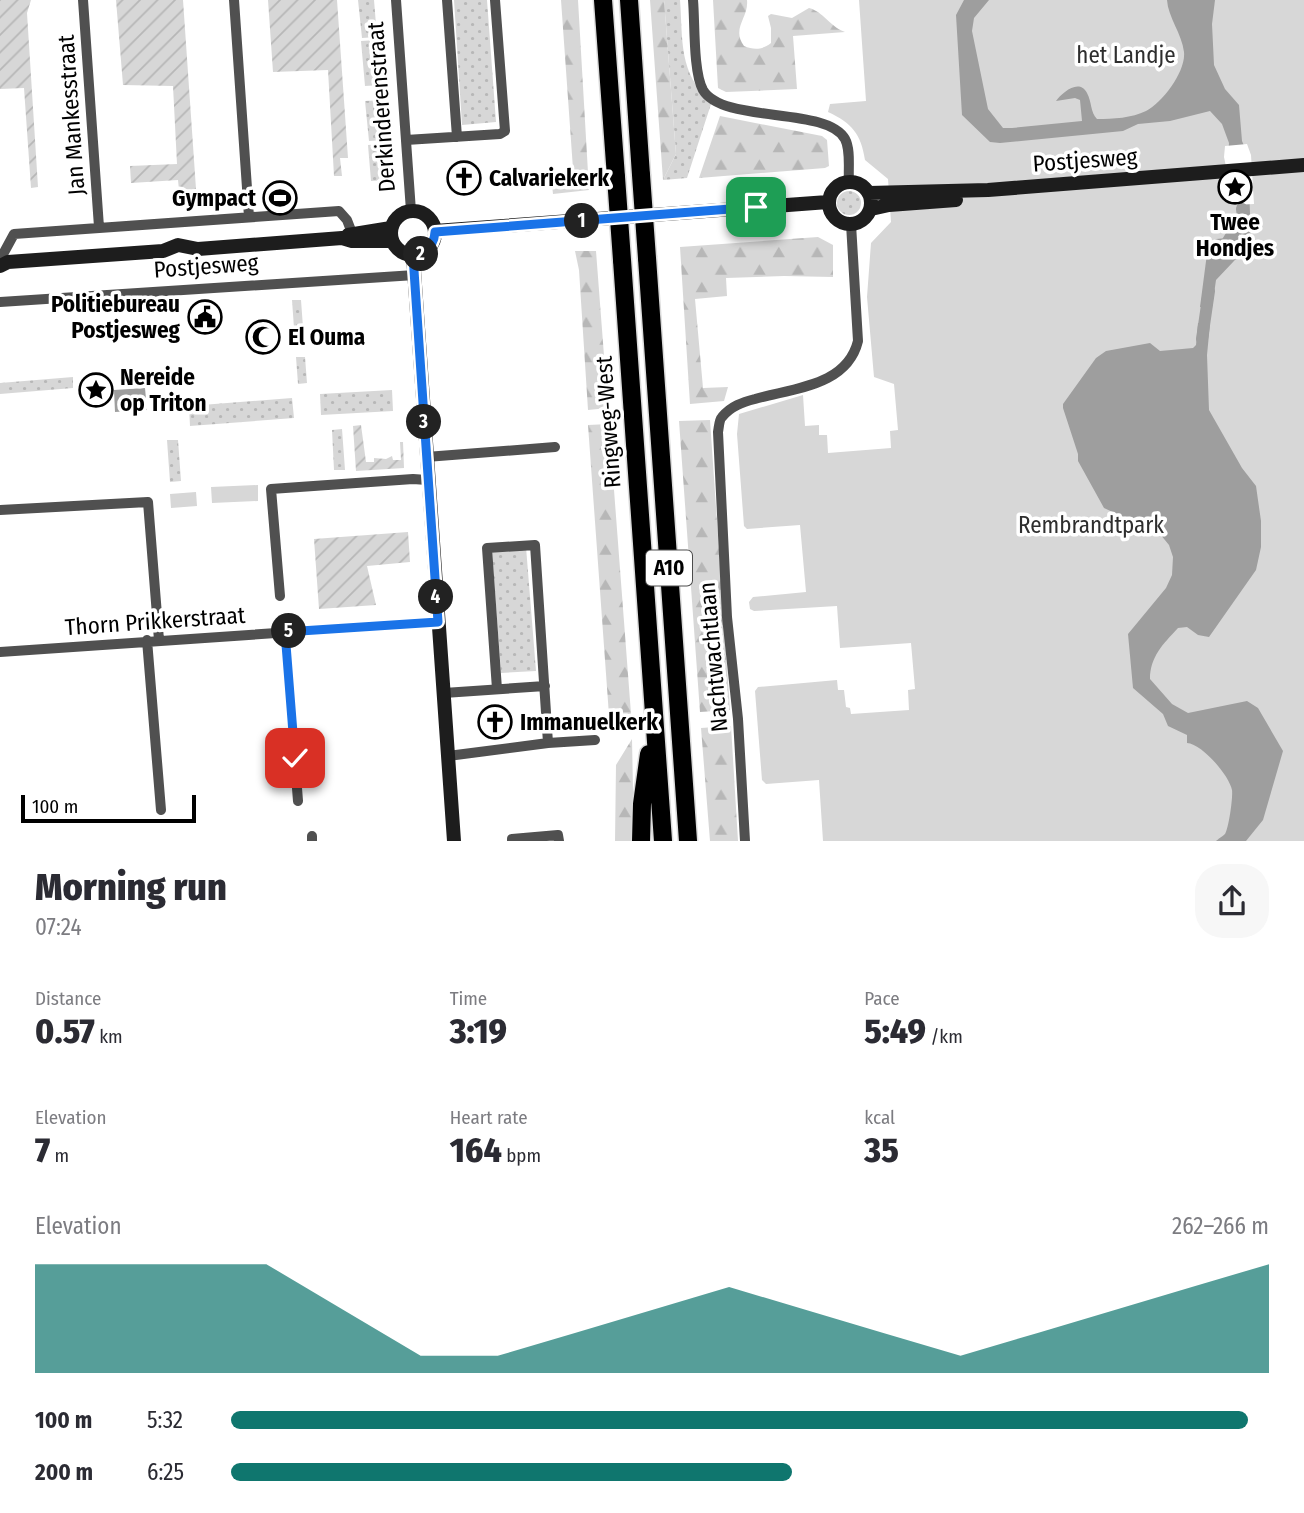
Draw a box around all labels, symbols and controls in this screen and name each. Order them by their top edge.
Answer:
street label: Derkinderenstraat [361,20,401,193]
street label: Jan Mankesstraat [51,33,91,196]
park label: het Landje [1076,41,1176,69]
street label: Postjesweg [1032,142,1138,178]
church icon: Calvariekerk [445,159,483,197]
place label: Calvariekerk [489,164,609,192]
place icon: Twee Hondjes [1216,168,1254,206]
pin [726,177,786,237]
sports icon: Gympact [261,179,299,217]
place label: Gympact [172,184,257,212]
icon: arrive [737,188,775,226]
pin: 1 [564,204,600,238]
place label: Twee Hondjes [1196,208,1274,262]
text: 1 [577,209,586,232]
pin: 2 [404,236,438,272]
text: 2 [416,242,425,265]
street label: Postjesweg [153,248,259,284]
place label: Politiebureau Postjesweg [51,290,181,344]
public building icon: Politiebureau Postjesweg [186,298,224,336]
mosque icon: El Ouma [244,318,282,356]
place label: El Ouma [288,323,365,351]
street label: Ringweg-West [589,354,627,489]
place label: Nereide op Triton [120,363,207,417]
place icon: Nereide op Triton [77,371,115,409]
pin: 3 [406,404,442,440]
text: 3 [419,410,428,433]
park label: Rembrandtpark [1018,511,1164,539]
road number: A10 [646,550,692,586]
pin: 4 [418,580,453,614]
street label: Nachtwachtlaan [692,581,734,733]
text: 4 [431,585,440,608]
street label: Thorn Prikkerstraat [64,601,247,641]
pin: 5 [272,614,306,648]
text: 5 [284,619,293,642]
church icon: Immanuelkerk [476,703,514,741]
place label: Immanuelkerk [520,708,658,736]
pin [265,728,325,788]
icon: check [276,739,314,777]
scale bar [21,792,196,824]
text: 100 m [32,795,78,818]
text: Morning run [35,864,227,910]
button: share [1195,864,1269,938]
text: 07:24 [35,913,82,941]
text: Distance [35,987,102,1010]
text: Time [450,987,487,1010]
text: Pace [864,987,900,1010]
text: 0.57 [35,1010,95,1052]
text: 3:19 [450,1010,507,1052]
text: 5:49 [864,1010,926,1052]
text: km [95,1025,123,1048]
text: /km [926,1025,963,1048]
text: Elevation [35,1106,107,1129]
text: Heart rate [450,1106,528,1129]
text: kcal [864,1106,895,1129]
text: 7 [35,1129,50,1171]
text: 164 [450,1129,502,1171]
text: 35 [864,1129,899,1171]
text: m [50,1144,69,1167]
text: bpm [502,1144,541,1167]
text: Elevation [35,1212,122,1240]
text: 262–266 m [1172,1212,1269,1240]
text: 100 m [35,1406,92,1434]
text: 5:32 [147,1406,183,1434]
text: 200 m [35,1458,93,1486]
text: 6:25 [147,1458,184,1486]

